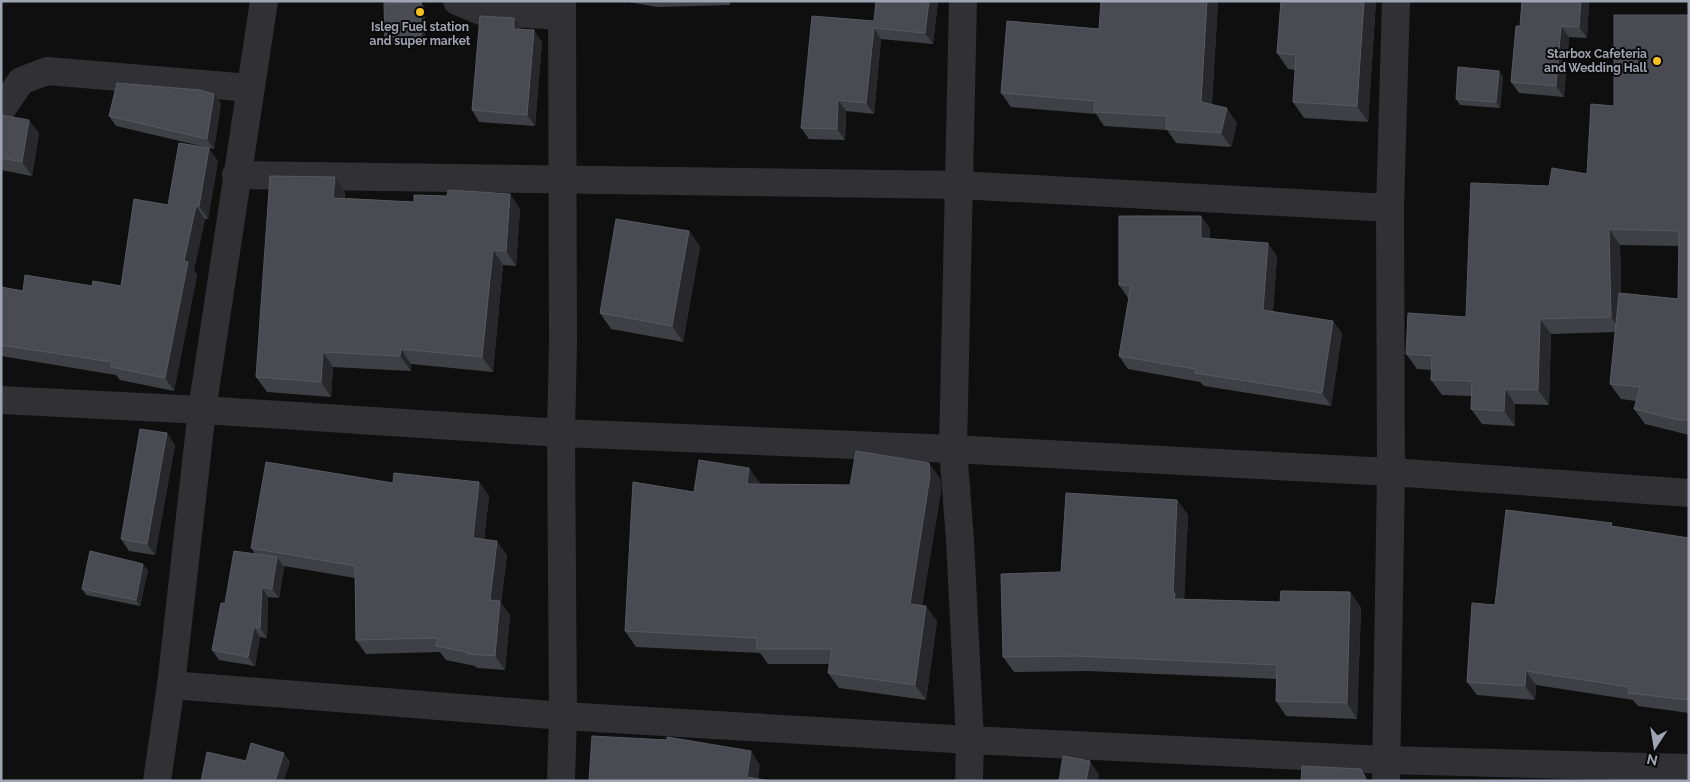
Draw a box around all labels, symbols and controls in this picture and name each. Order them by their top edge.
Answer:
marker: Isleg Fuel station and super market [414,6,426,18]
place label: Isleg Fuel station and super market [370,20,471,48]
place label: Starbox Cafeteria and Wedding Hall [1544,47,1647,75]
marker: Starbox Cafeteria and Wedding Hall [1651,55,1663,67]
north arrow [1630,722,1680,772]
text: N [1645,751,1659,769]

